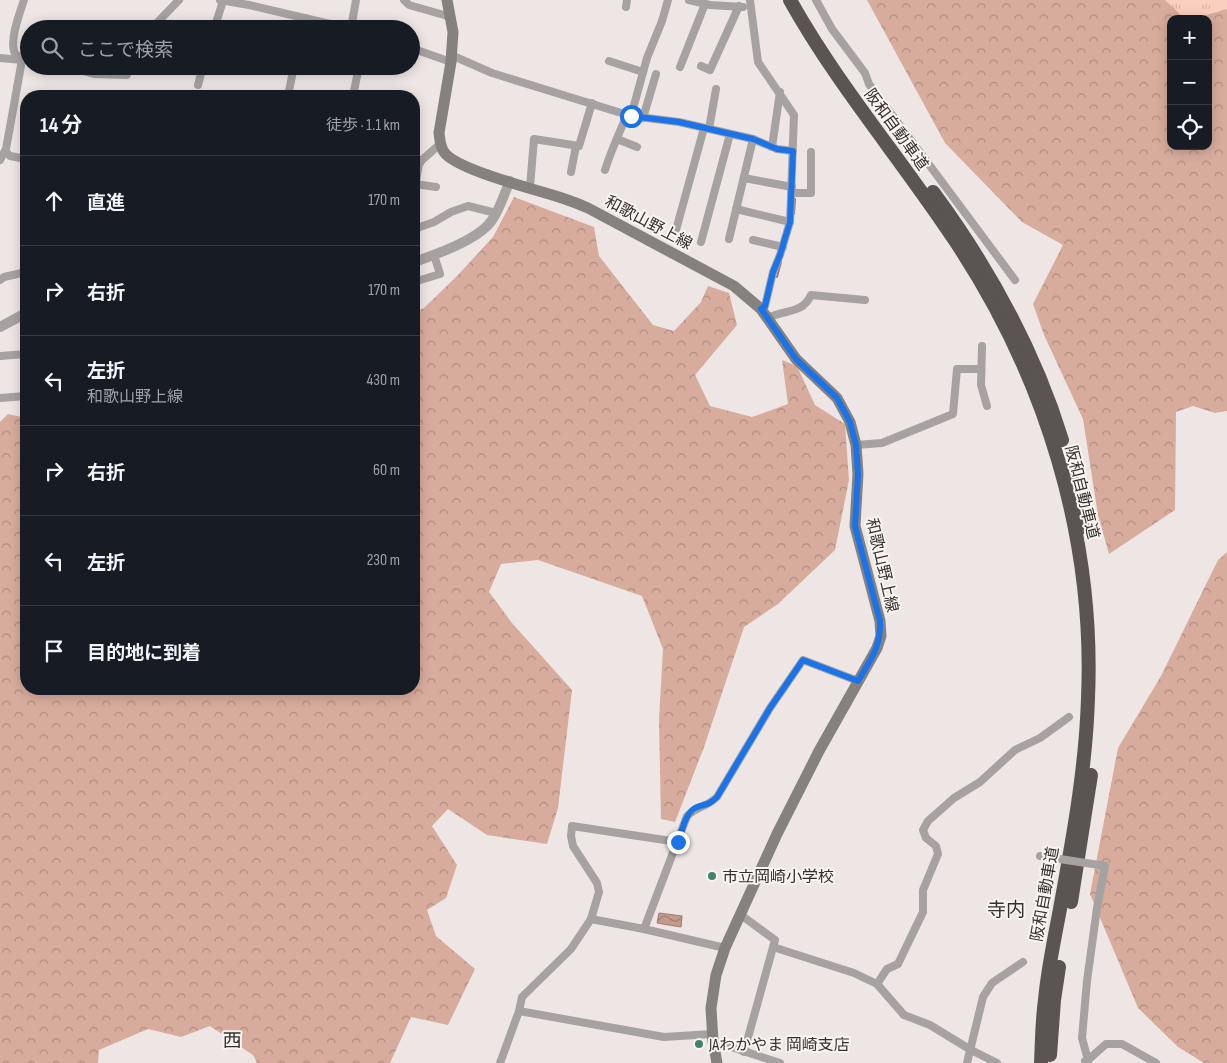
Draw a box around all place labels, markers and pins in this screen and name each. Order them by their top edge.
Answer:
place label: 市立岡崎小学校 [722,868,834,887]
marker: 市立岡崎小学校 [706,870,718,882]
place label: JAわかやま 岡崎支店 [708,1036,850,1055]
marker: JAわかやま 岡崎支店 [693,1038,705,1050]

